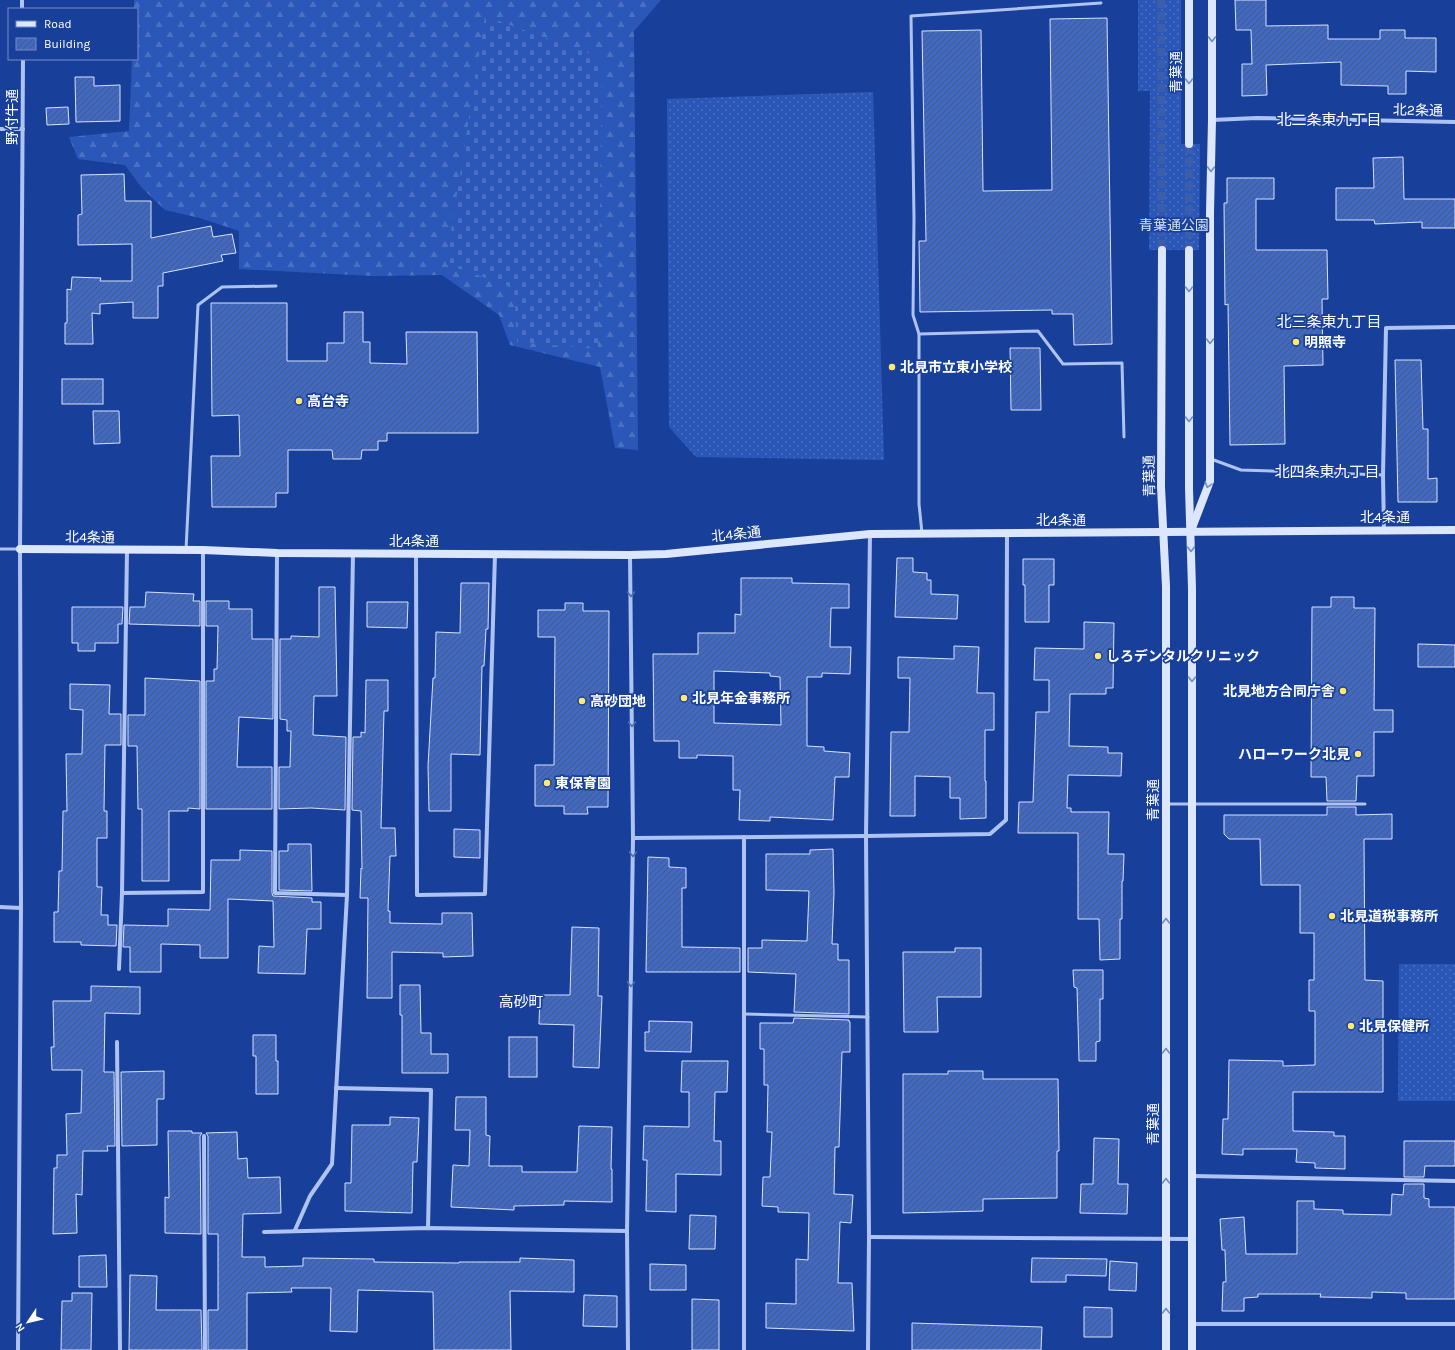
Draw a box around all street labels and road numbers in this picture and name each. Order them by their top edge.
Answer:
street label: 青葉通 [1168,51,1185,93]
street label: 野付牛通 [4,89,21,145]
street label: 北2条通 [1393,102,1443,119]
street label: 青葉通 [1141,455,1158,497]
street label: 北4条通 [1360,509,1410,526]
street label: 北4条通 [1036,512,1086,529]
street label: 北4条通 [710,523,762,546]
street label: 北4条通 [65,529,115,546]
street label: 北4条通 [389,533,439,550]
street label: 青葉通 [1145,779,1162,821]
street label: 青葉通 [1145,1103,1162,1145]

